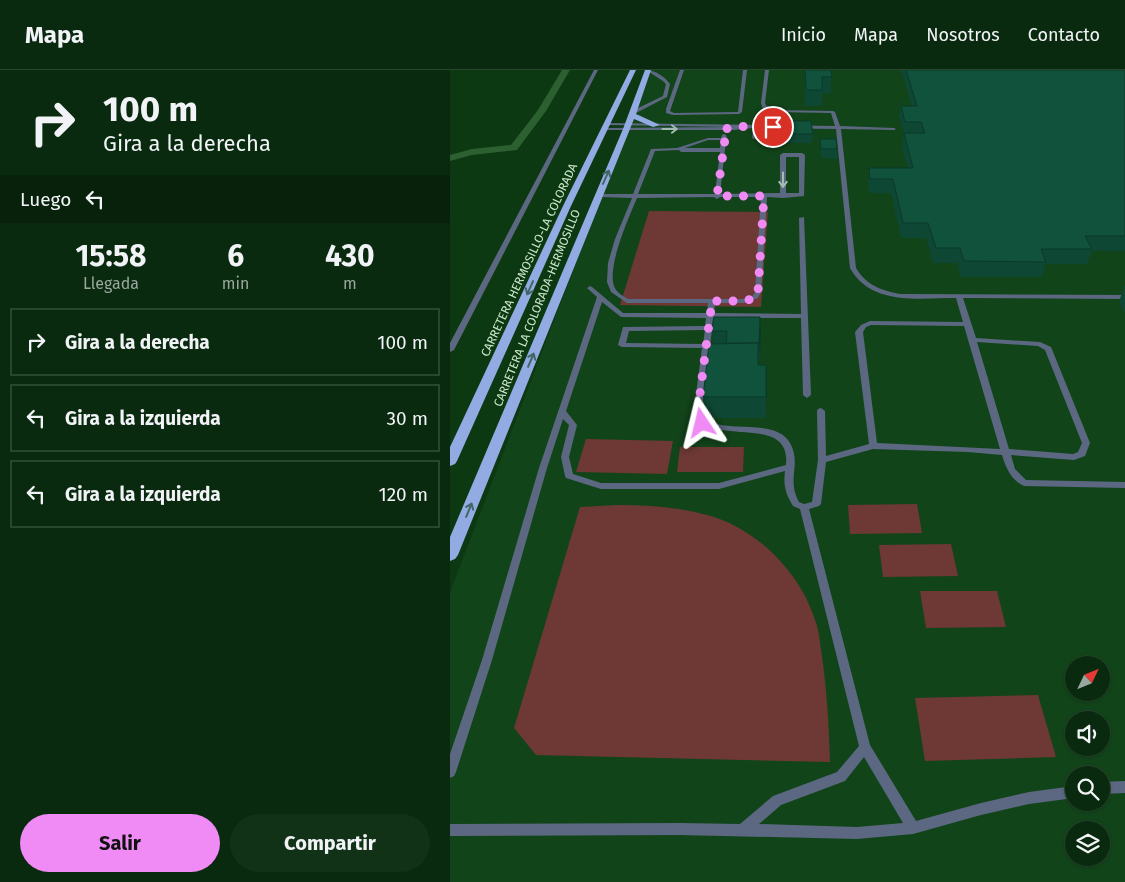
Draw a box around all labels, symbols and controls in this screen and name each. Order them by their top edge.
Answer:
text: Mapa [25,21,84,49]
text: Inicio [781,24,826,46]
text: Mapa [854,24,898,46]
text: Nosotros [926,24,1000,46]
text: Contacto [1028,24,1100,46]
text: 100 m [103,88,198,130]
icon: right [20,90,85,155]
pin [752,106,794,148]
icon: arrive [759,113,787,141]
one-way arrow [662,124,678,134]
text: Gira a la derecha [103,130,271,157]
street label: CARRETERA HERMOSILLO-LA COLORADA [478,161,580,359]
one-way arrow [602,170,612,185]
one-way arrow [778,172,788,188]
icon: left [81,185,109,213]
text: Luego [20,188,71,211]
street label: CARRETERA LA COLORADA-HERMOSILLO [491,207,583,409]
text: 15:58 [75,238,146,274]
text: 6 [227,238,244,274]
text: 430 [325,238,375,274]
text: Llegada [83,274,139,293]
text: min [222,274,249,293]
text: m [343,274,357,293]
one-way arrow [525,280,535,295]
icon: right [22,328,50,356]
text: Gira a la derecha [65,331,210,354]
text: 100 m [377,331,428,354]
one-way arrow [526,353,536,368]
position arrow [675,396,727,448]
icon: left [22,404,50,432]
text: Gira a la izquierda [65,407,221,430]
text: 30 m [387,407,428,430]
icon: left [22,480,50,508]
text: Gira a la izquierda [65,483,221,506]
text: 120 m [378,483,428,506]
one-way arrow [464,503,474,518]
north arrow [1065,656,1110,701]
map controls [1065,656,1110,866]
button: sound [1065,711,1110,756]
button: search [1065,766,1110,811]
button: Salir [20,814,220,872]
button: Compartir [230,814,430,872]
button: layers [1065,821,1110,866]

